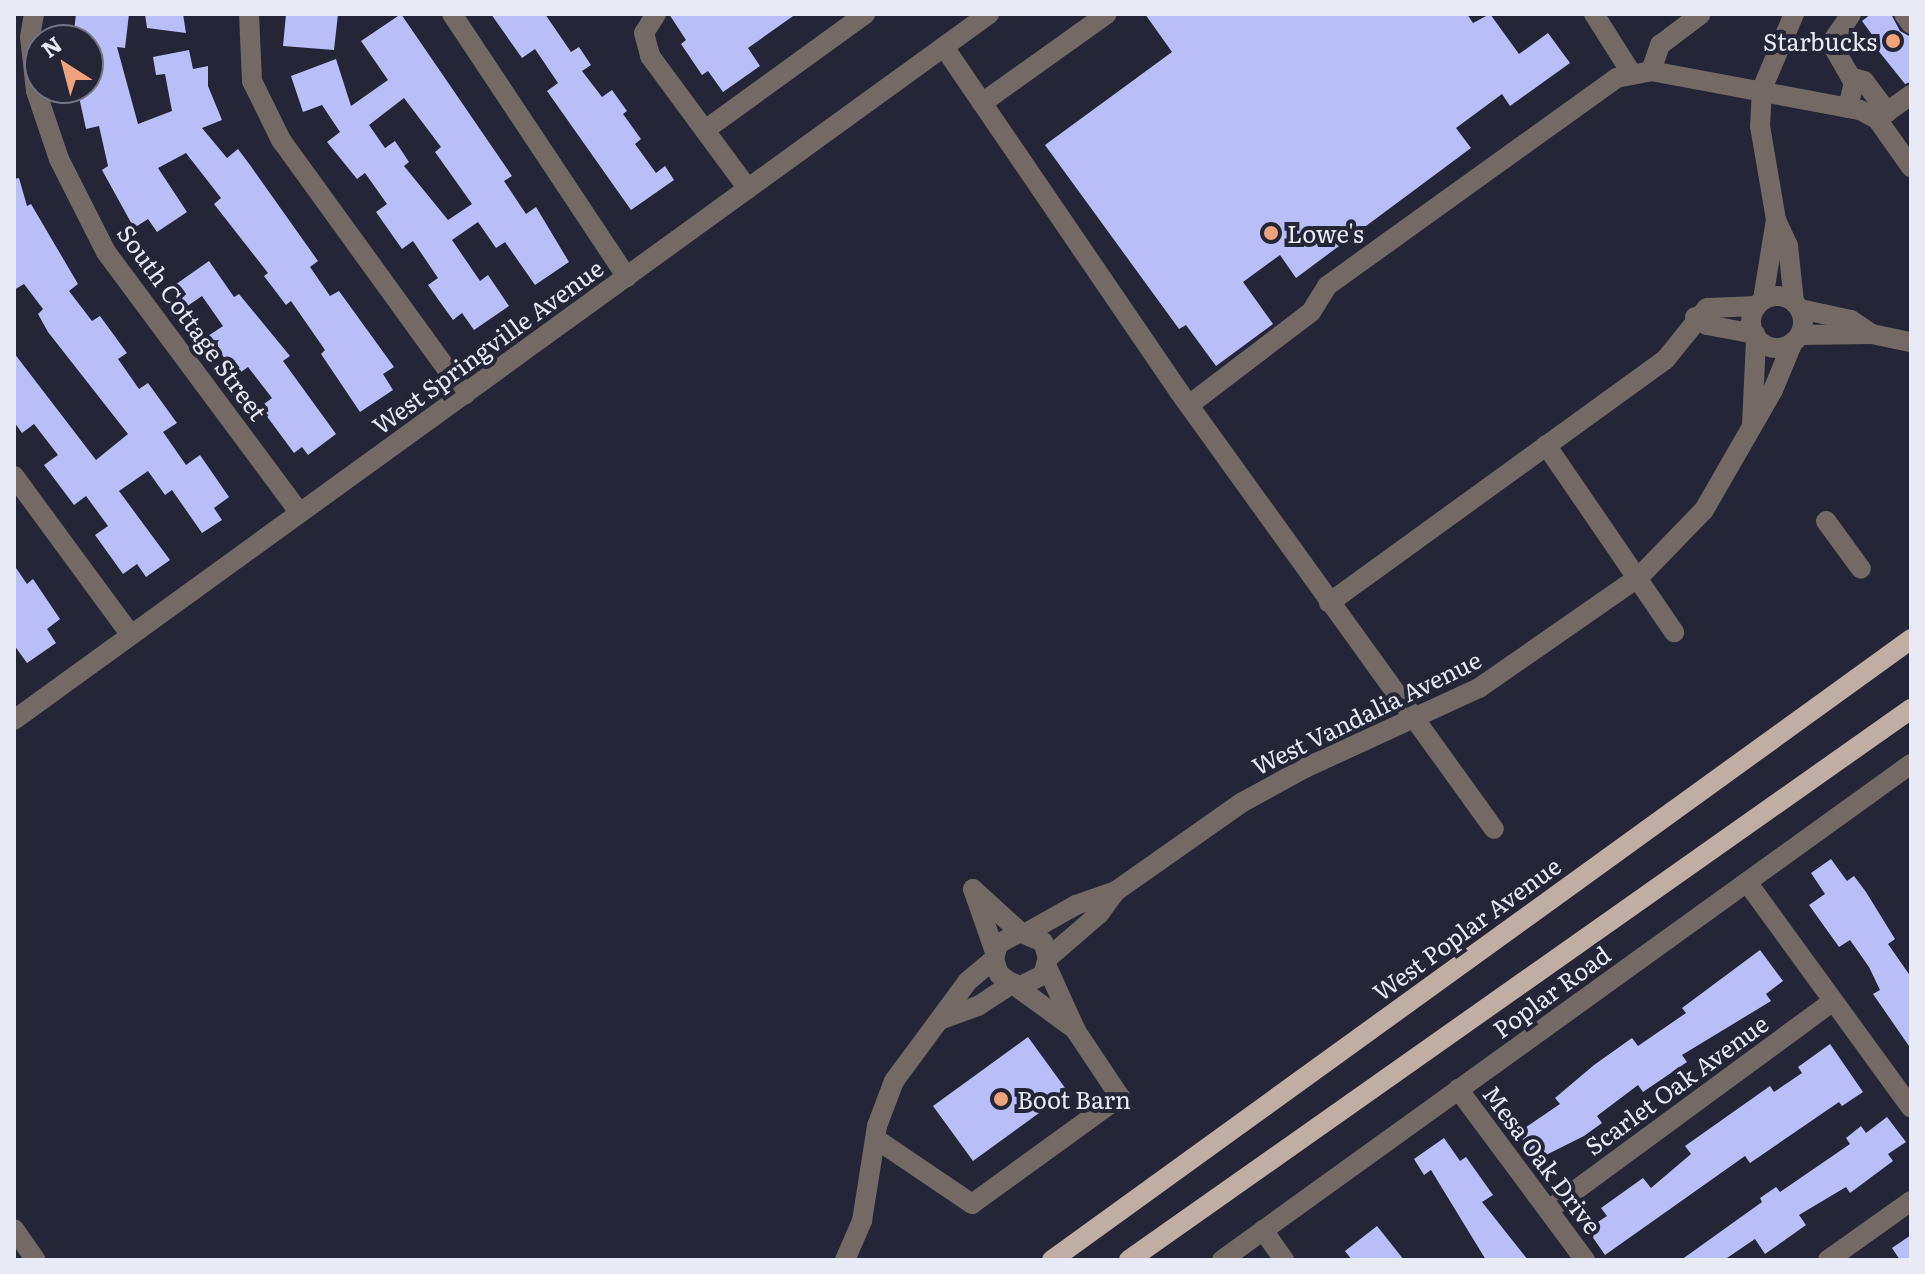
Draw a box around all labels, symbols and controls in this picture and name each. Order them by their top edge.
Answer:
north arrow [24,24,104,104]
text: N [34,27,68,65]
place label: Starbucks [1763,27,1877,55]
marker: Starbucks [1884,32,1902,50]
street label: South Cottage Street [112,219,274,425]
place label: Lowe's [1287,219,1364,247]
marker: Lowe's [1262,224,1280,242]
street label: West Springville Avenue [366,253,608,439]
street label: West Vandalia Avenue [1247,644,1485,780]
street label: West Poplar Avenue [1366,850,1566,1006]
street label: Poplar Road [1487,939,1615,1043]
street label: Scarlet Oak Avenue [1579,1008,1773,1160]
street label: Mesa Oak Drive [1478,1079,1608,1239]
place label: Boot Barn [1017,1085,1131,1113]
marker: Boot Barn [992,1090,1010,1108]

